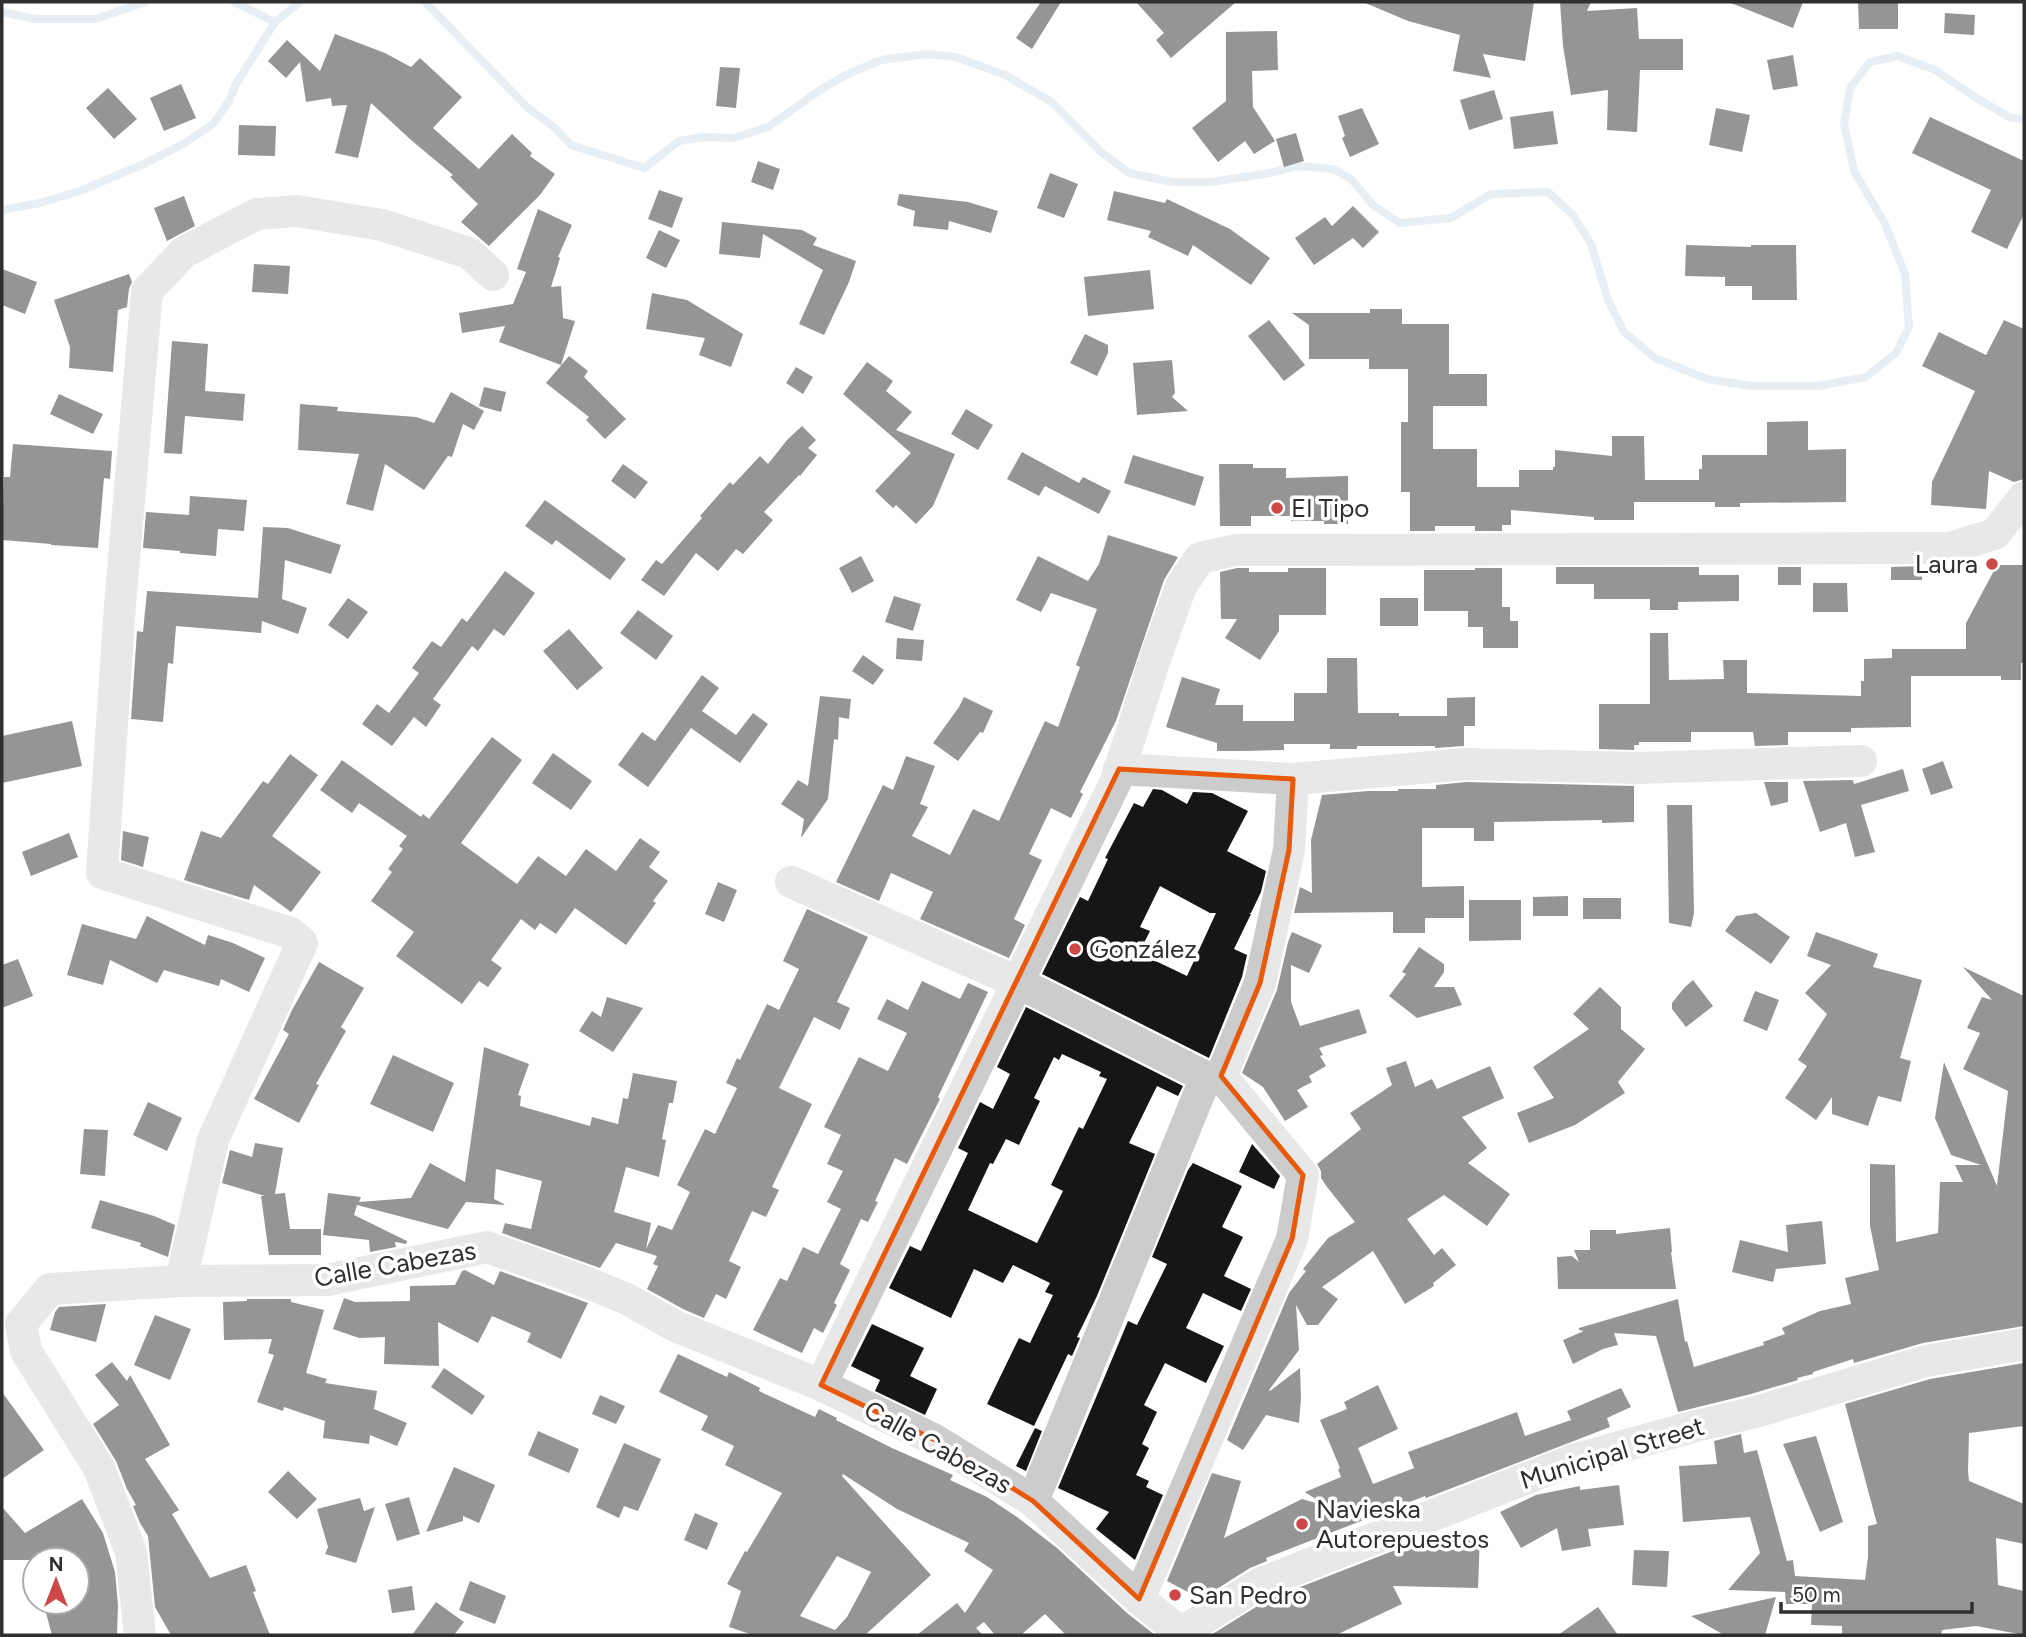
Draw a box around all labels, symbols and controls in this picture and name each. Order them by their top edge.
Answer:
place label: El Tipo [1291,492,1369,524]
marker: El Tipo [1269,500,1285,516]
place label: Laura [1915,548,1978,580]
marker: Laura [1984,556,2000,572]
place label: González [1089,933,1197,965]
marker: González [1067,941,1083,957]
street label: Calle Cabezas [312,1234,478,1294]
street label: Calle Cabezas [859,1393,1017,1501]
street label: Municipal Street [1516,1410,1708,1496]
place label: Navieska Autorepuestos [1316,1493,1489,1555]
marker: Navieska Autorepuestos [1294,1516,1310,1532]
north arrow [21,1546,91,1616]
text: N [49,1553,63,1576]
scale bar [1781,1570,1972,1614]
place label: San Pedro [1189,1579,1307,1611]
text: 50 m [1792,1582,1841,1607]
marker: San Pedro [1167,1587,1183,1603]

